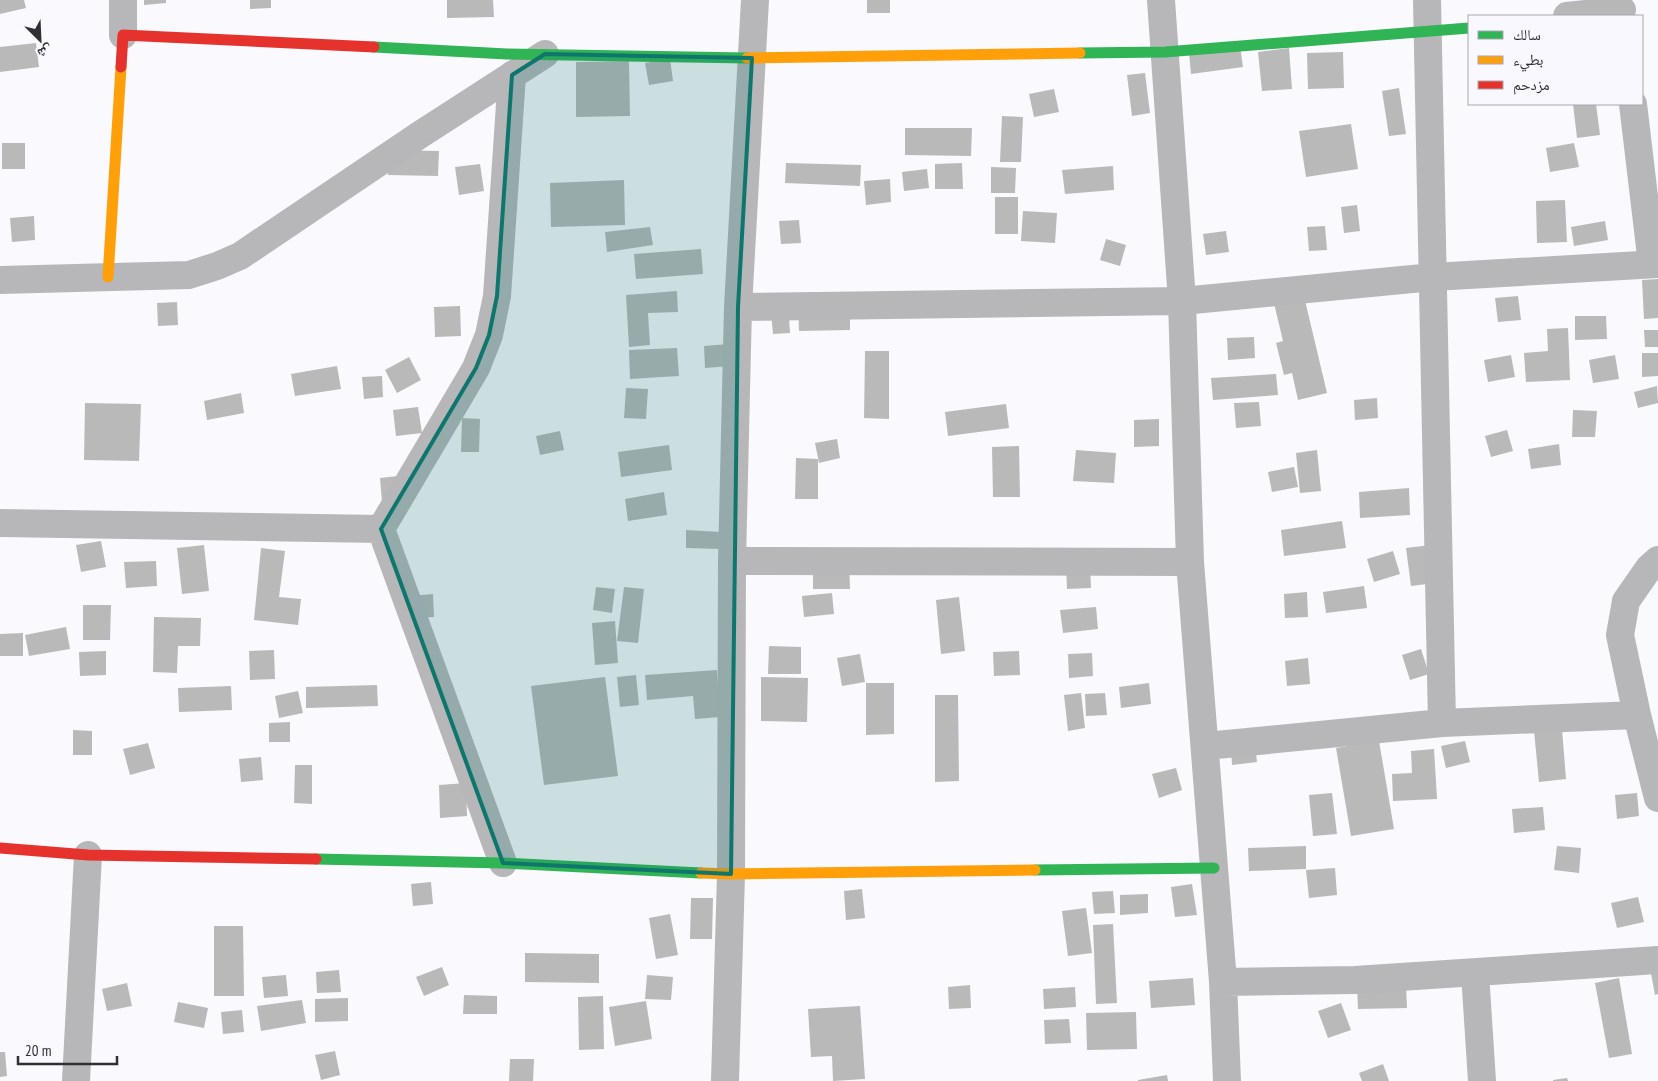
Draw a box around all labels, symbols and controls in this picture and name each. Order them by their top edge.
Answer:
north arrow [15,15,65,65]
legend [1468,15,1643,105]
text: سالك [1513,25,1541,44]
text: ش [35,41,56,63]
text: بطيء [1513,50,1543,72]
text: مزدحم [1513,75,1550,95]
scale bar [18,1034,116,1066]
text: 20 m [25,1041,51,1060]

